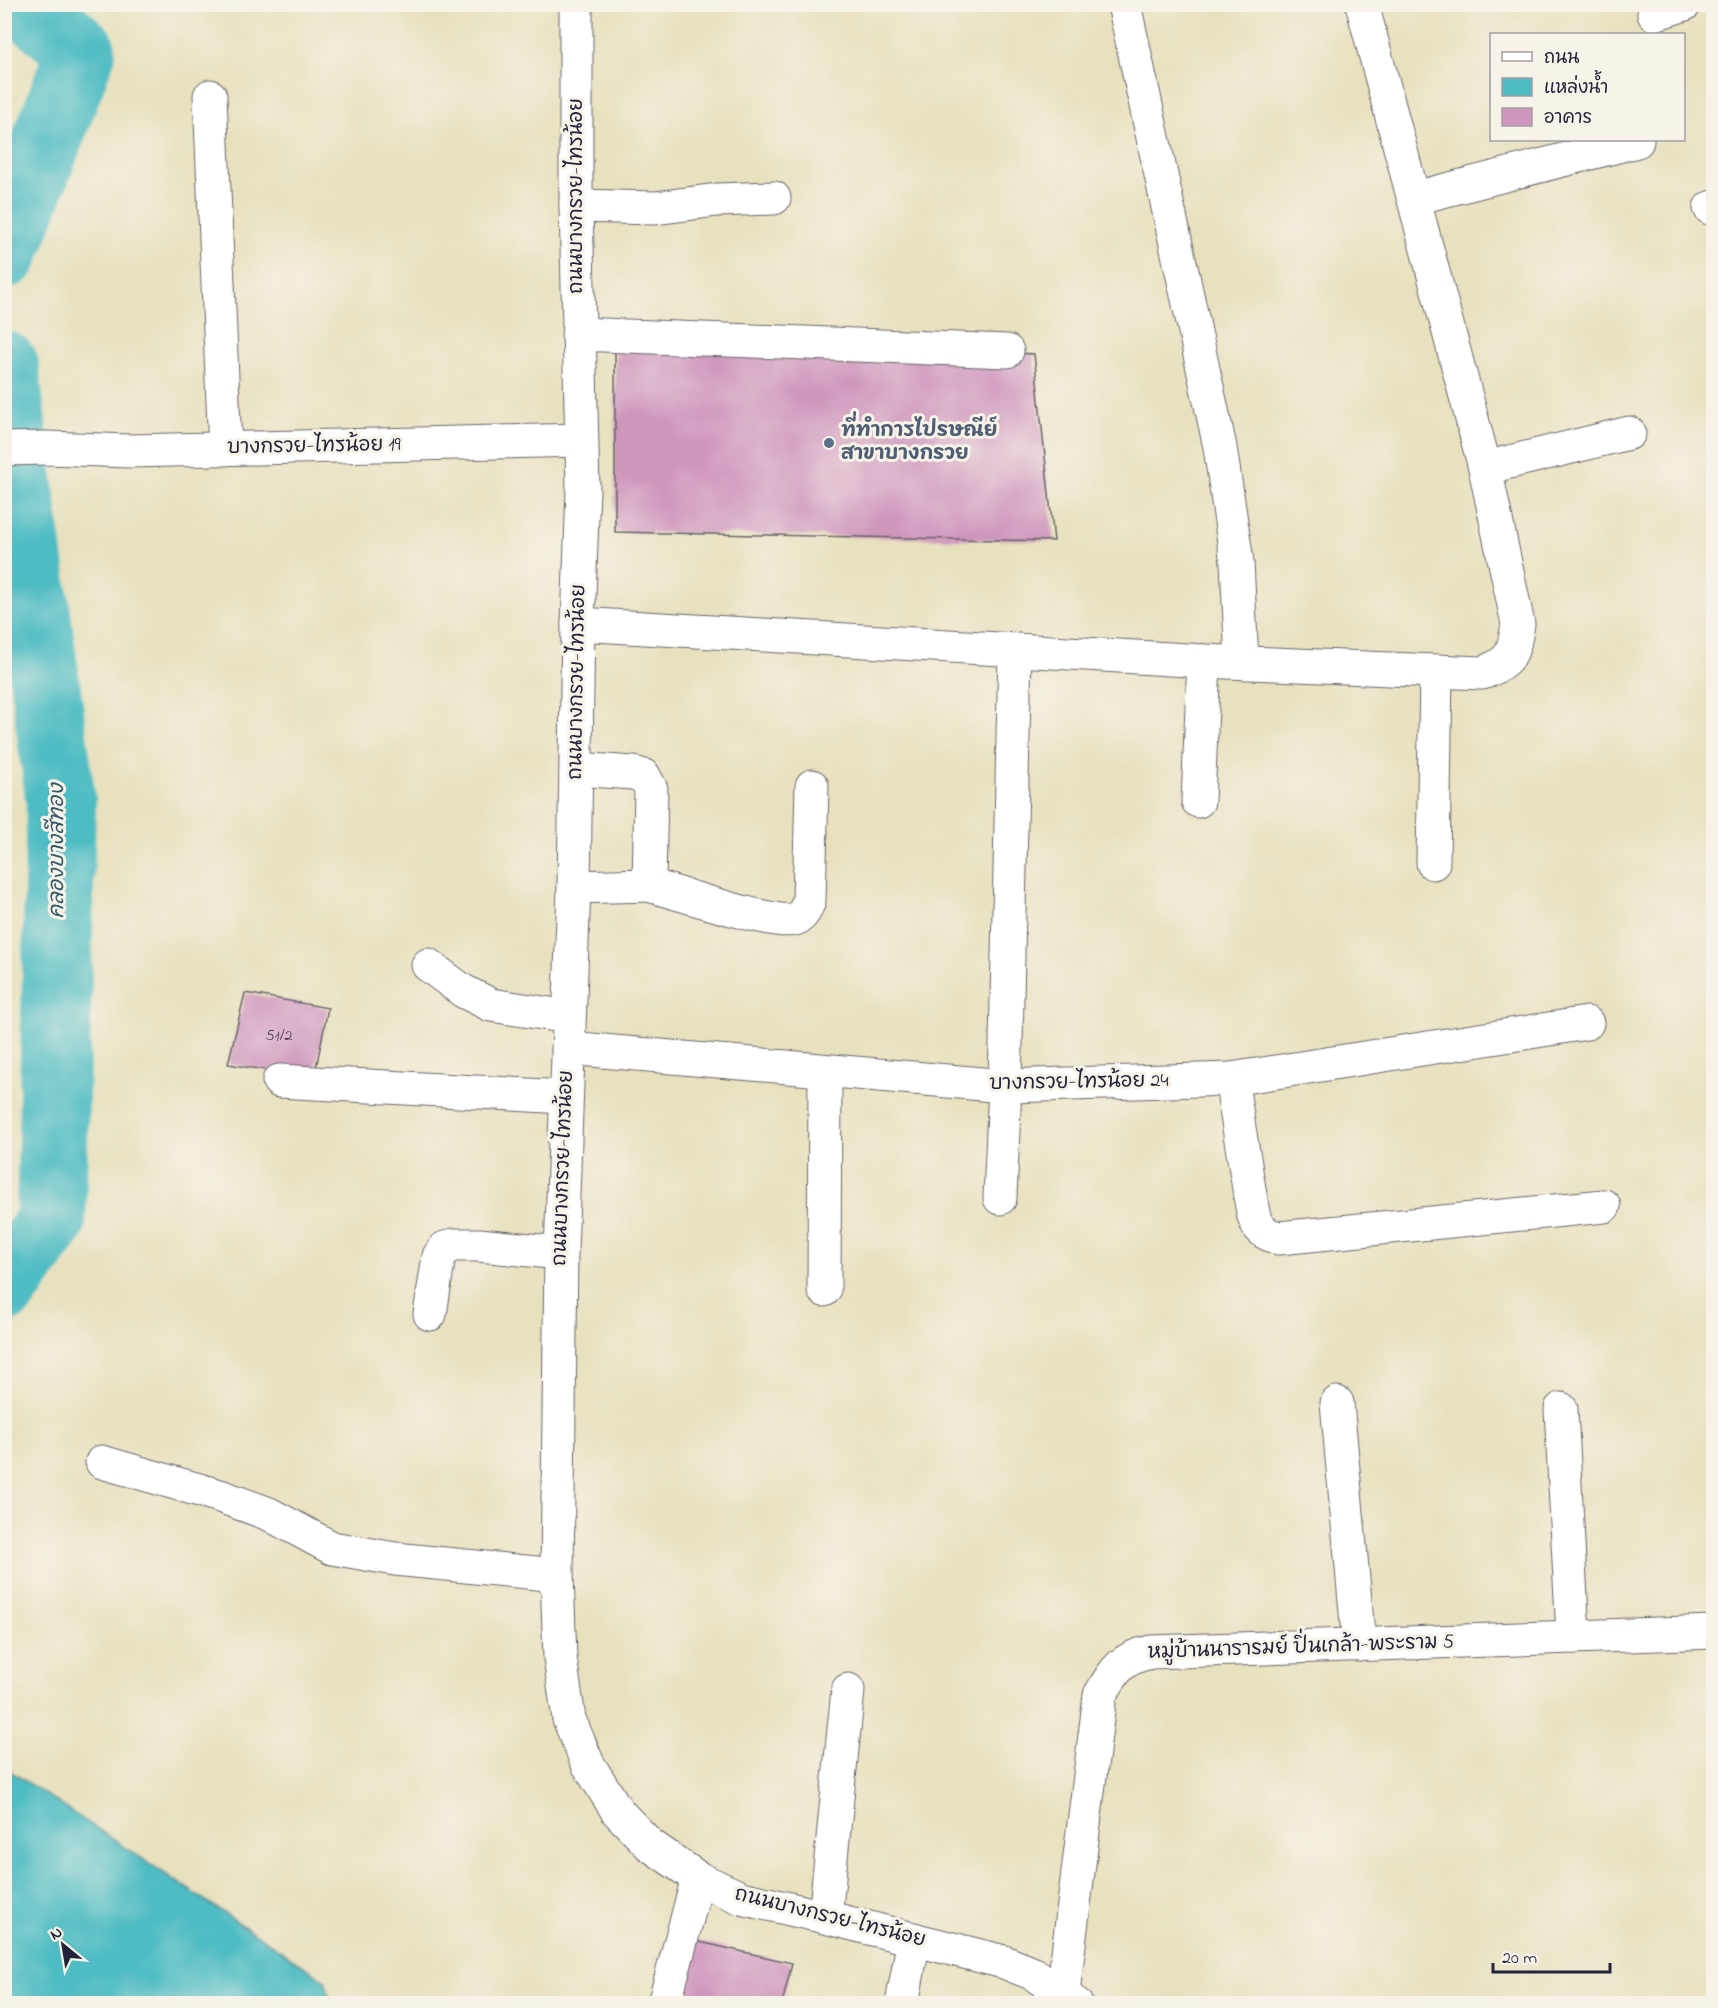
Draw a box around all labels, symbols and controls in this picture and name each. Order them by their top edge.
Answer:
legend [1490,33,1685,141]
text: ถนน [1544,46,1579,72]
text: แหล่งน้ำ [1544,70,1608,102]
street label: ถนนบางกรวย-ไทรน้อย [562,98,592,294]
text: อาคาร [1544,106,1592,132]
place label: ที่ทำการไปรษณีย์ สาขาบางกรวย [841,411,997,469]
street label: บางกรวย-ไทรน้อย 19 [227,430,401,463]
marker: ที่ทำการไปรษณีย์ สาขาบางกรวย [822,436,836,450]
street label: ถนนบางกรวย-ไทรน้อย [561,584,594,780]
water label: คลองบางสีทอง [43,782,73,918]
house number: 51/2 [265,1024,293,1048]
street label: บางกรวย-ไทรน้อย 24 [989,1066,1169,1099]
street label: ถนนบางกรวย-ไทรน้อย [545,1069,582,1266]
street label: หมู่บ้านนารารมย์ ปิ่นเกล้า-พระราม 5 [1147,1622,1455,1668]
street label: ถนนบางกรวย-ไทรน้อย [731,1879,929,1956]
north arrow [33,1915,93,1975]
text: N [46,1921,67,1947]
scale bar [1493,1936,1610,1974]
text: 20 m [1502,1946,1537,1972]

